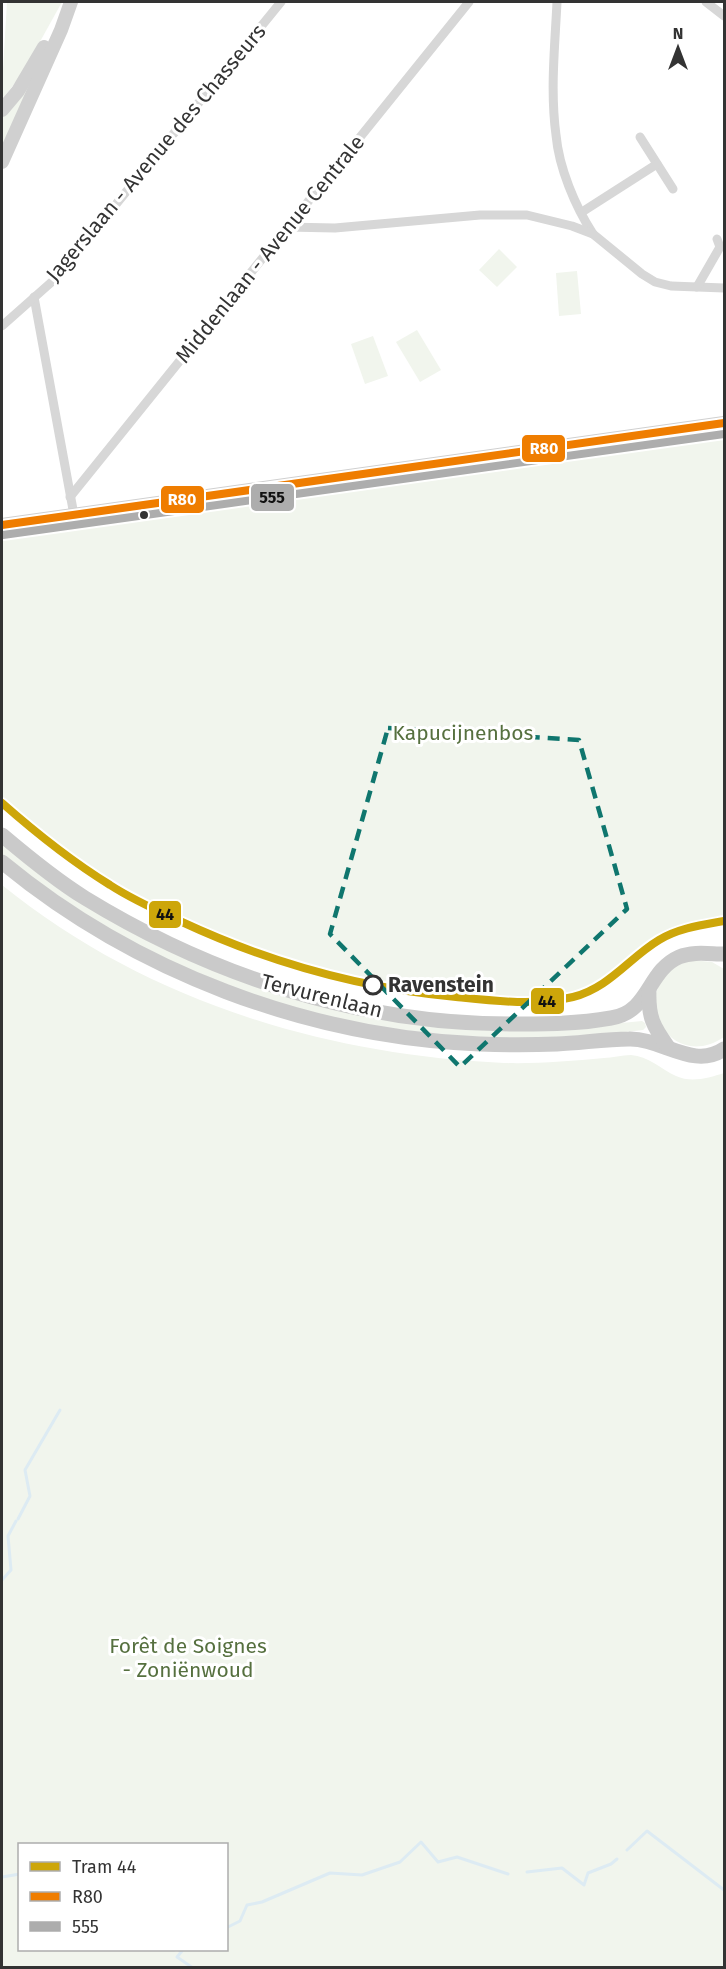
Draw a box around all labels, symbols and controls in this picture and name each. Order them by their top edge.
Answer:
north arrow [648,18,708,78]
street label: Jagerslaan - Avenue des Chasseurs [41,19,272,287]
text: N [673,24,683,43]
street label: Middenlaan - Avenue Centrale [170,130,370,368]
line badge: R80 [521,434,566,463]
text: R80 [530,439,558,458]
line badge: 555 [250,483,295,512]
line badge: R80 [160,485,205,514]
text: 555 [259,488,285,507]
text: R80 [168,490,196,509]
unlabelled marker [138,509,150,521]
park label: Kapucijnenbos [393,720,534,746]
line badge: 44 [148,900,182,929]
text: 44 [156,905,174,924]
street label: Tervurenlaan [259,968,385,1024]
place label: Ravenstein [388,972,494,998]
marker: Ravenstein [363,975,383,995]
line badge: 44 [530,987,565,1015]
text: 44 [538,992,556,1011]
park label: Forêt de Soignes - Zoniënwoud [109,1633,267,1683]
legend [18,1843,228,1951]
text: Tram 44 [72,1856,137,1878]
text: R80 [72,1886,103,1908]
text: 555 [72,1916,99,1938]

